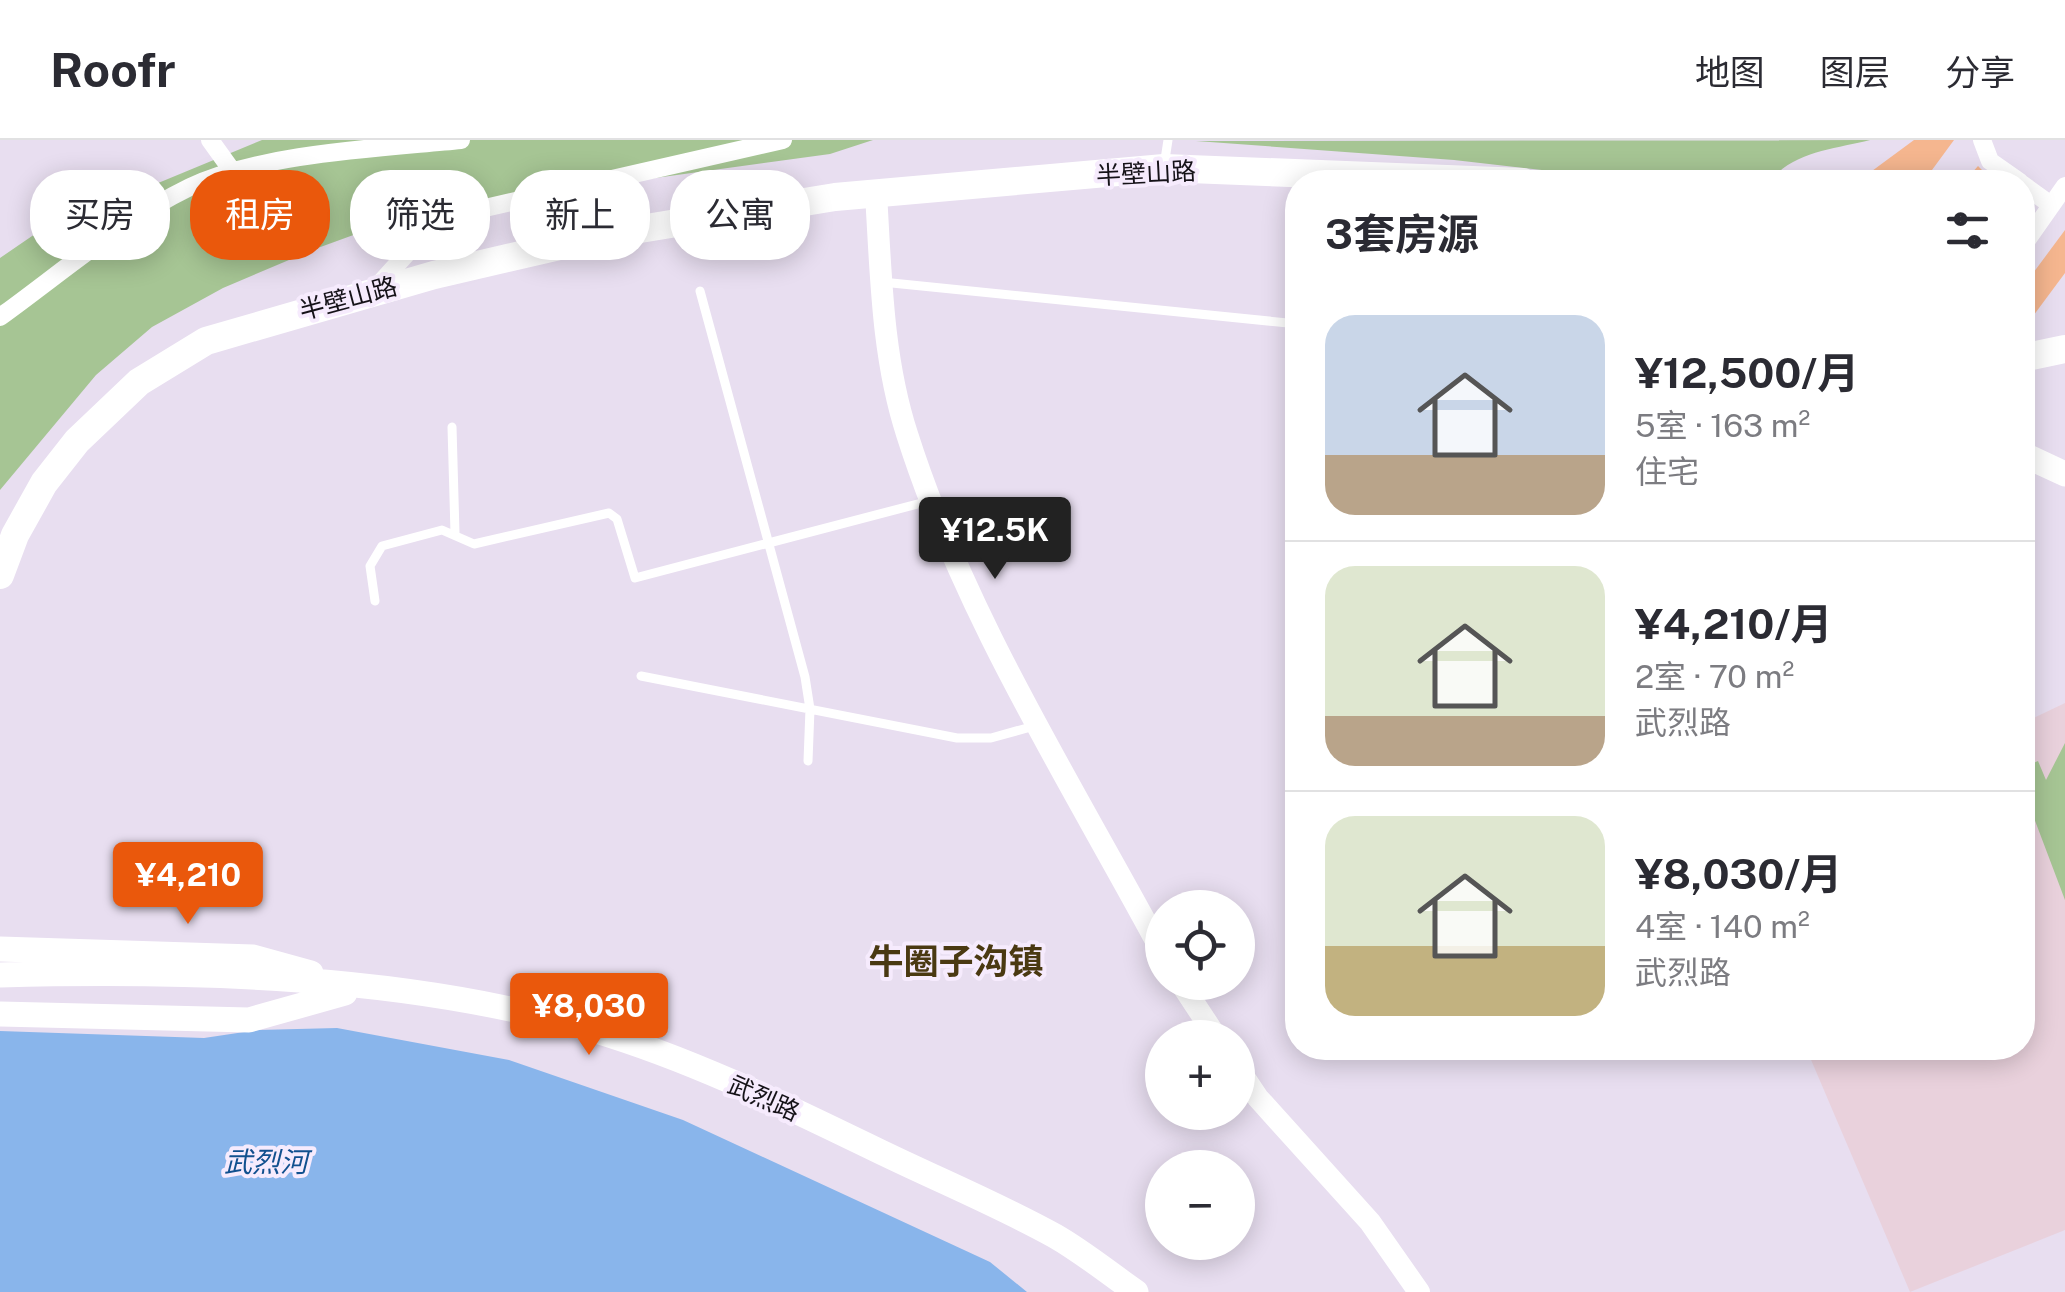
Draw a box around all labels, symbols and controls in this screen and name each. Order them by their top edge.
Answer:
text: Roofr [50,41,176,98]
text: 地图 [1695,52,1765,93]
text: 图层 [1820,52,1890,93]
text: 分享 [1945,52,2015,93]
street label: 半壁山路 [1095,155,1197,191]
chip: 买房 [30,170,170,260]
chip: 租房 [190,170,330,260]
chip: 筛选 [350,170,490,260]
chip: 新上 [510,170,650,260]
chip: 公寓 [670,170,810,260]
icon: filters [1940,203,1995,258]
text: 3套房源 [1325,209,1479,258]
street label: 半壁山路 [296,271,400,325]
text: ¥12,500/月 [1635,348,1859,397]
icon: home [1405,355,1525,475]
text: 5室 · 163 m² [1635,407,1810,444]
text: 住宅 [1635,453,1699,490]
pin: ¥12.5K [914,497,1076,582]
text: ¥12.5K [941,511,1049,548]
text: ¥4,210/月 [1635,599,1832,648]
icon: home [1405,606,1525,726]
text: 2室 · 70 m² [1635,658,1794,695]
text: 武烈路 [1635,704,1731,741]
pin: ¥4,210 [107,842,269,927]
text: ¥8,030/月 [1635,849,1842,898]
text: ¥4,210 [135,856,241,893]
icon: home [1405,856,1525,976]
map controls [1145,890,1255,1260]
button: locate [1145,890,1255,1000]
text: 4室 · 140 m² [1635,908,1810,945]
district label: 牛圈子沟镇 [868,941,1044,982]
text: 武烈路 [1635,954,1731,991]
pin: ¥8,030 [508,973,670,1058]
text: ¥8,030 [532,987,646,1024]
button: + [1145,1020,1255,1130]
street label: 武烈路 [724,1069,804,1127]
water label: 武烈河 [224,1145,313,1178]
button: − [1145,1150,1255,1260]

